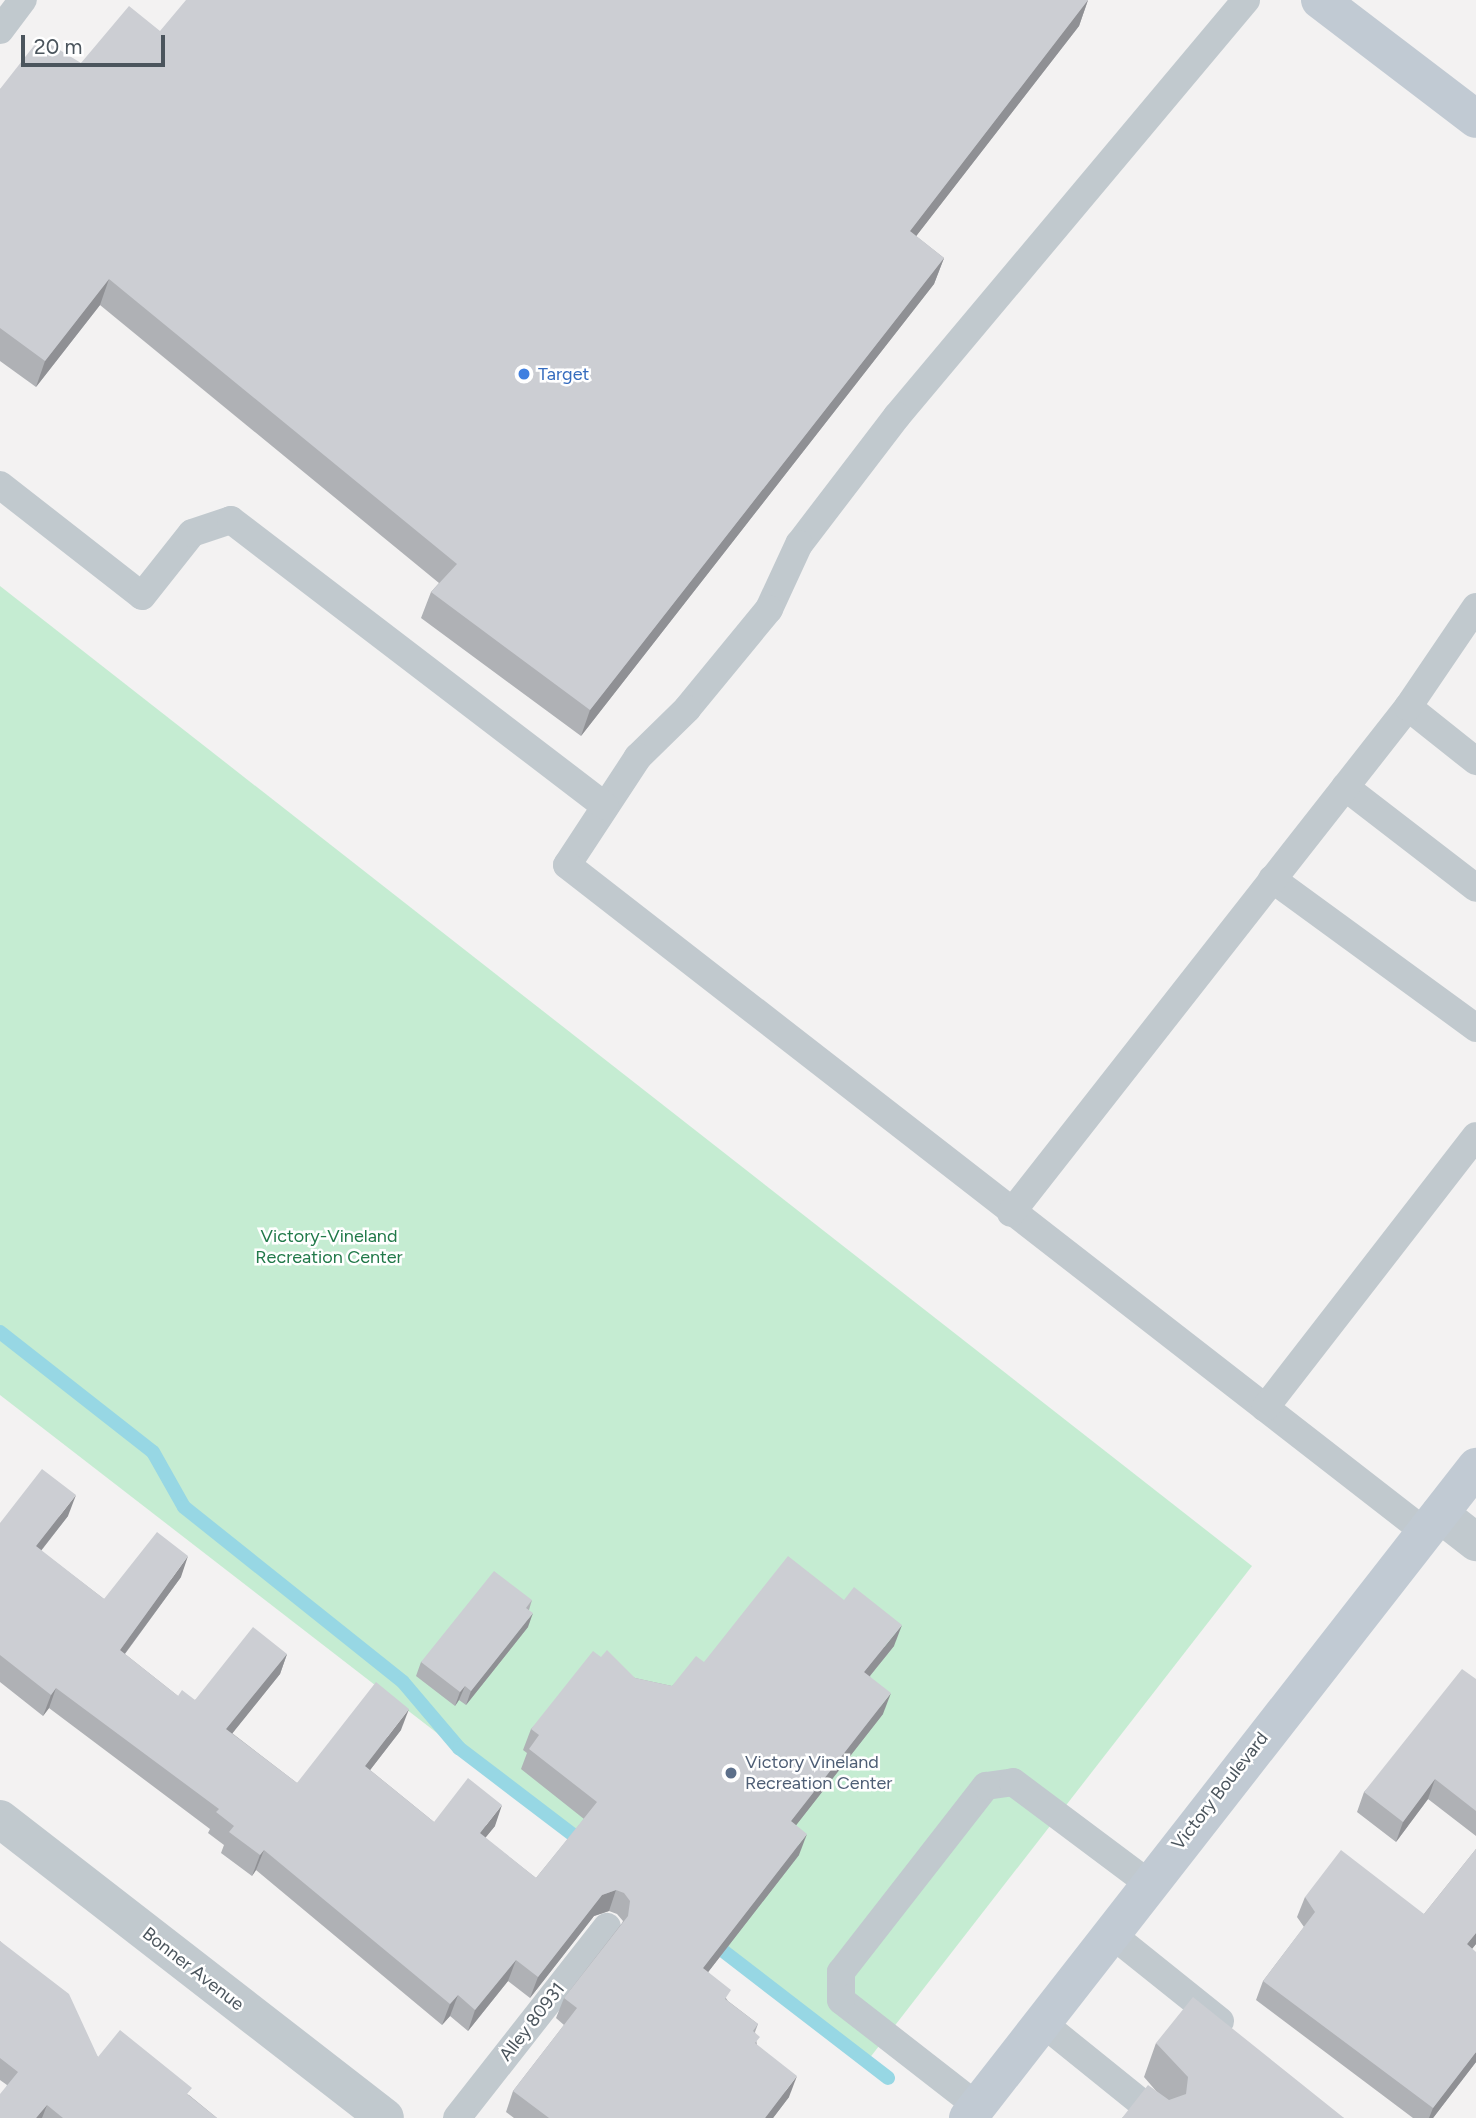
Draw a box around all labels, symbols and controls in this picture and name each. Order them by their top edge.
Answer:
scale bar [24,21,168,65]
text: 20 m [34,34,82,59]
place label: Target [538,363,589,385]
marker: Target [516,366,532,382]
park label: Victory-Vineland Recreation Center [255,1226,403,1268]
street label: Victory Boulevard [1167,1728,1273,1854]
place label: Victory Vineland Recreation Center [745,1752,892,1795]
marker: Victory Vineland Recreation Center [723,1765,739,1781]
street label: Bonner Avenue [138,1923,248,2015]
street label: Alley 80931 [495,1978,569,2066]

